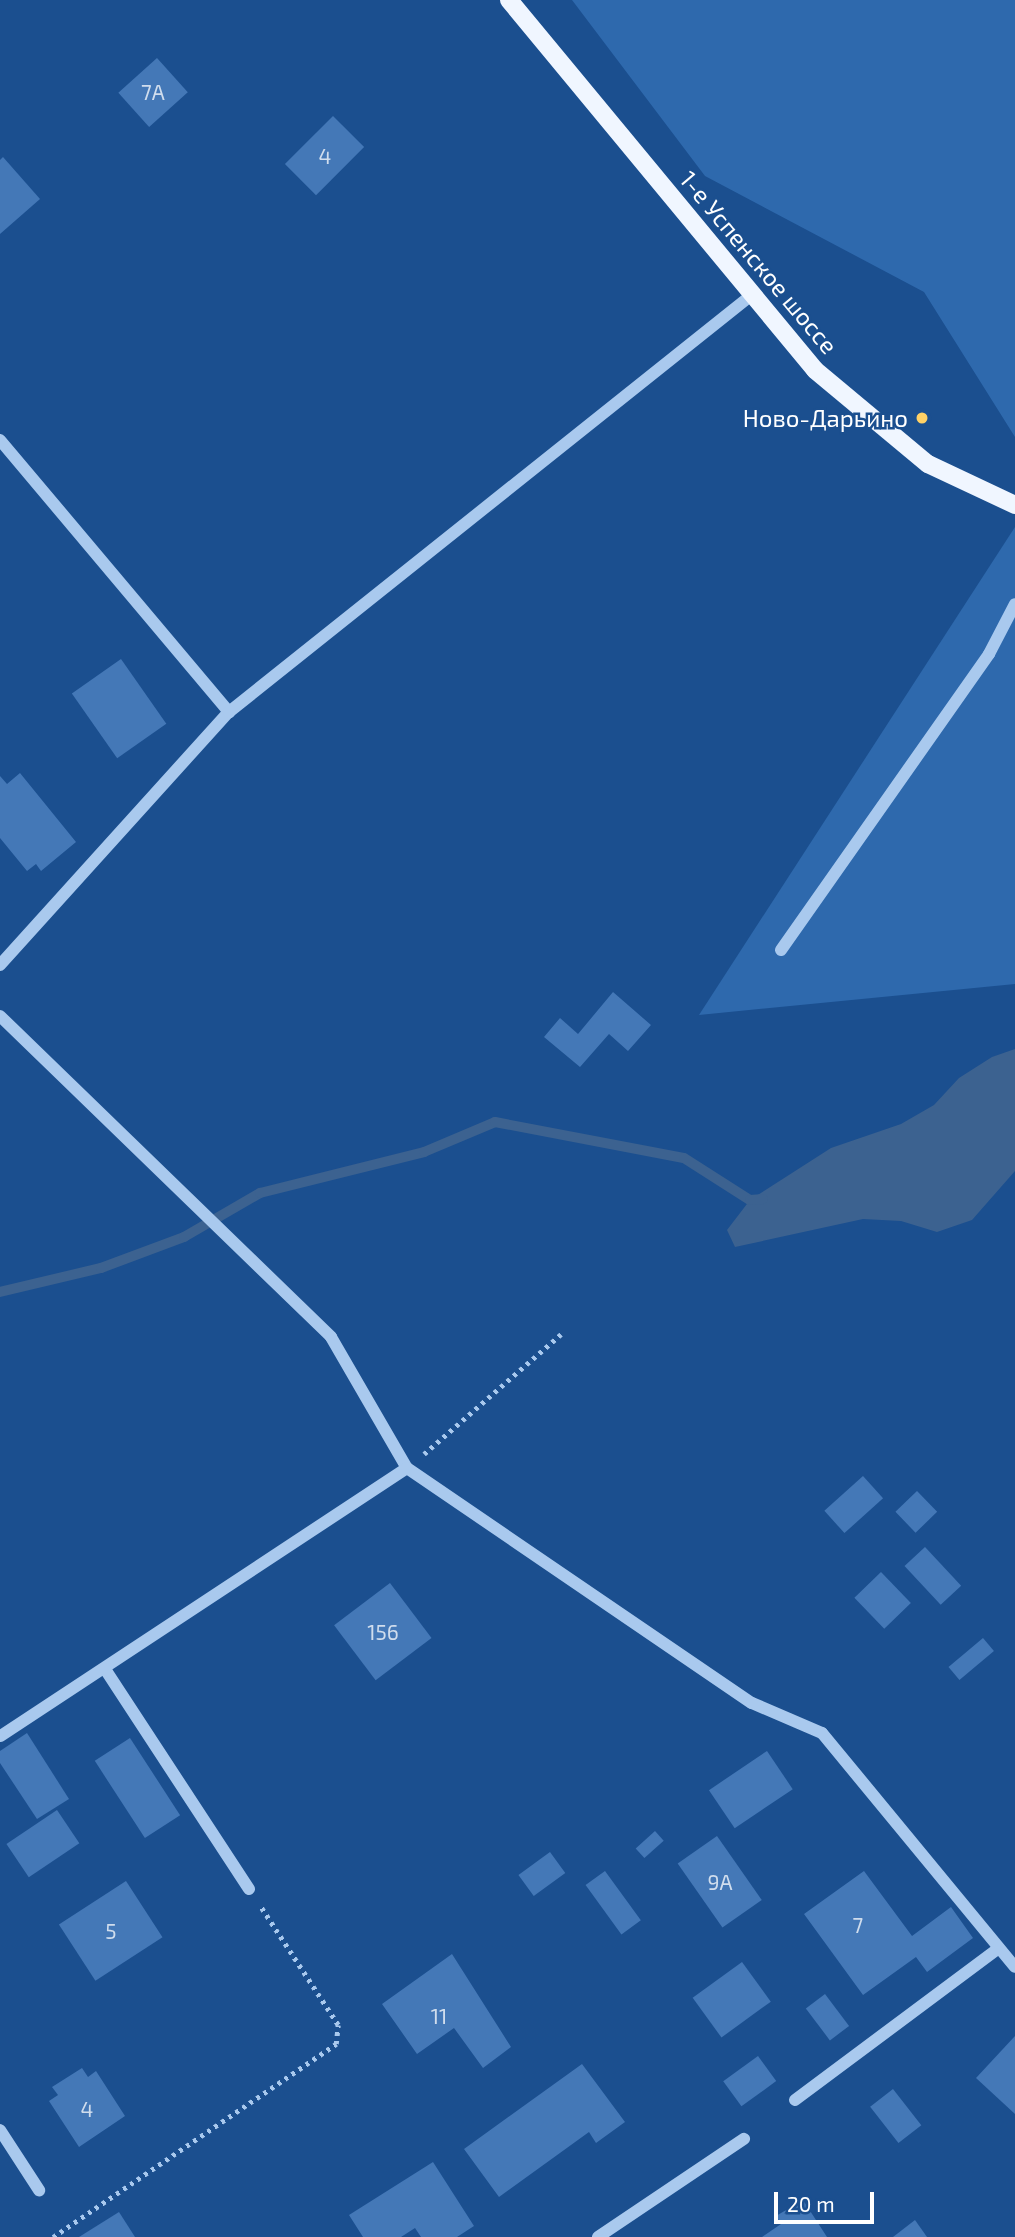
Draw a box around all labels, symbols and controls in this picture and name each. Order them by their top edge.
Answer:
house number: 7А [141,79,165,105]
house number: 4 [319,143,331,169]
street label: 1-е Успенское шоссе [674,165,844,359]
place label: Ново-Дарьино [743,404,908,432]
marker: Ново-Дарьино [914,410,930,426]
house number: 156 [367,1619,399,1645]
house number: 9А [707,1869,733,1895]
house number: 7 [853,1912,863,1938]
house number: 5 [105,1918,117,1944]
house number: 11 [431,2003,447,2029]
house number: 4 [81,2096,93,2122]
scale bar [777,2178,877,2222]
text: 20 m [787,2191,835,2216]

